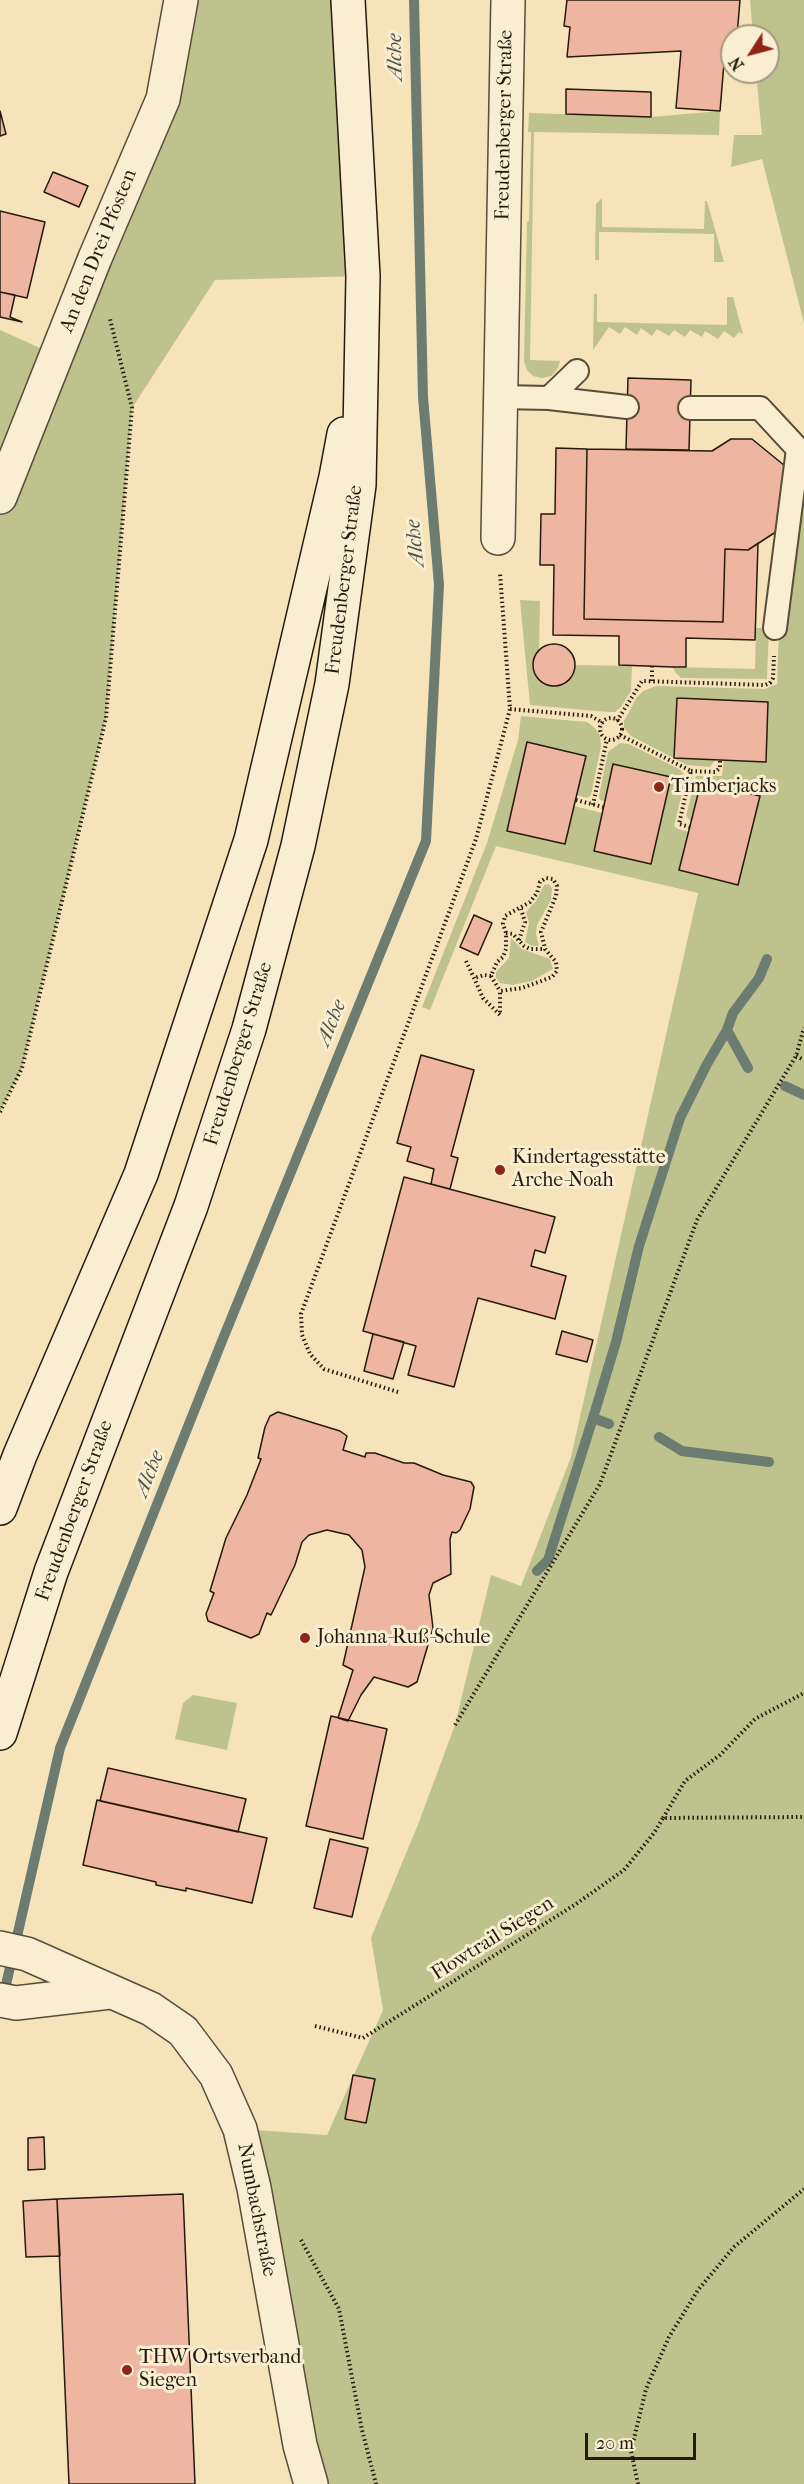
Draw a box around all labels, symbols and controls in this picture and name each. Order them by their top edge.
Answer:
north arrow [720,24,780,84]
street label: Freudenberger Straße [491,29,519,221]
water label: Alche [383,33,409,81]
text: N [725,53,748,74]
street label: An den Drei Pfosten [55,166,143,336]
street label: Freudenberger Straße [321,484,369,676]
water label: Alche [401,519,431,567]
place label: Timberjacks [671,775,776,799]
marker: Timberjacks [652,780,666,794]
street label: Freudenberger Straße [200,959,278,1149]
water label: Alche [312,997,352,1049]
place label: Kindertagesstätte Arche-Noah [512,1146,666,1193]
marker: Kindertagesstätte Arche-Noah [493,1163,507,1177]
street label: Freudenberger Straße [31,1417,119,1605]
water label: Alche [130,1448,170,1500]
place label: Johanna-Ruß-Schule [317,1626,491,1650]
marker: Johanna-Ruß-Schule [298,1631,312,1645]
street label: Flowtrail Siegen [427,1892,559,1986]
street label: Numbachstraße [231,2141,281,2279]
place label: THW Ortsverband Siegen [139,2346,301,2393]
marker: THW Ortsverband Siegen [120,2363,134,2377]
scale bar [588,2421,699,2459]
text: 20 m [596,2433,634,2454]

